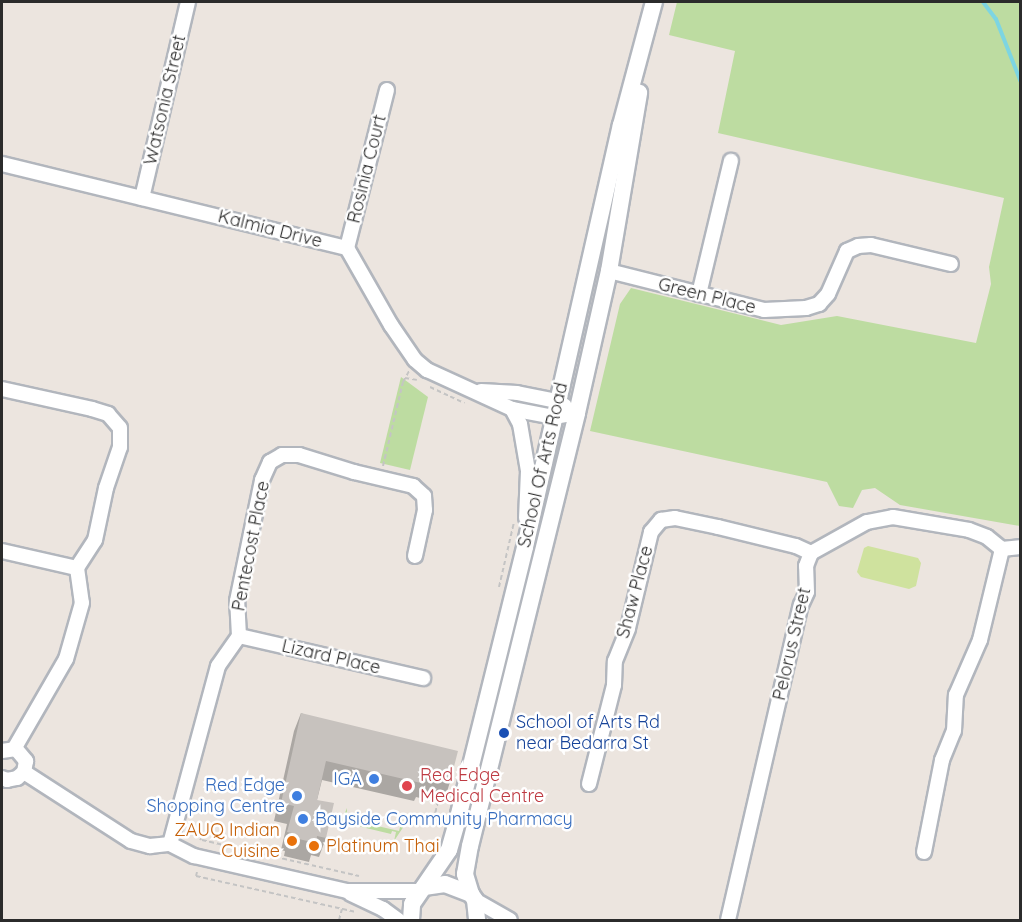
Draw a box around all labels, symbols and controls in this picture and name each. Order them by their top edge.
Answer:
street label: Watsonia Street [139,33,191,167]
street label: Rosinia Court [343,112,391,226]
street label: Kalmia Drive [216,206,324,252]
street label: Green Place [656,273,758,319]
street label: School Of Arts Road [514,380,572,550]
street label: Pentecost Place [228,479,274,613]
street label: Shaw Place [612,543,658,641]
street label: Pelorus Street [769,585,815,703]
street label: Lizard Place [280,635,382,679]
place label: School of Arts Rd near Bedarra St [516,712,660,754]
marker: School of Arts Rd near Bedarra St [497,726,511,740]
place label: Red Edge Medical Centre [420,765,544,808]
place label: IGA [333,768,362,790]
marker: IGA [367,772,381,786]
place label: Red Edge Shopping Centre [146,775,285,818]
marker: Red Edge Medical Centre [398,777,416,795]
marker: Red Edge Shopping Centre [290,789,304,803]
place label: Bayside Community Pharmacy [315,808,573,830]
marker: Bayside Community Pharmacy [296,812,310,826]
place label: ZAUQ Indian Cuisine [174,820,280,862]
marker: ZAUQ Indian Cuisine [285,834,299,848]
place label: Platinum Thai [326,835,440,857]
marker: Platinum Thai [307,839,321,853]

